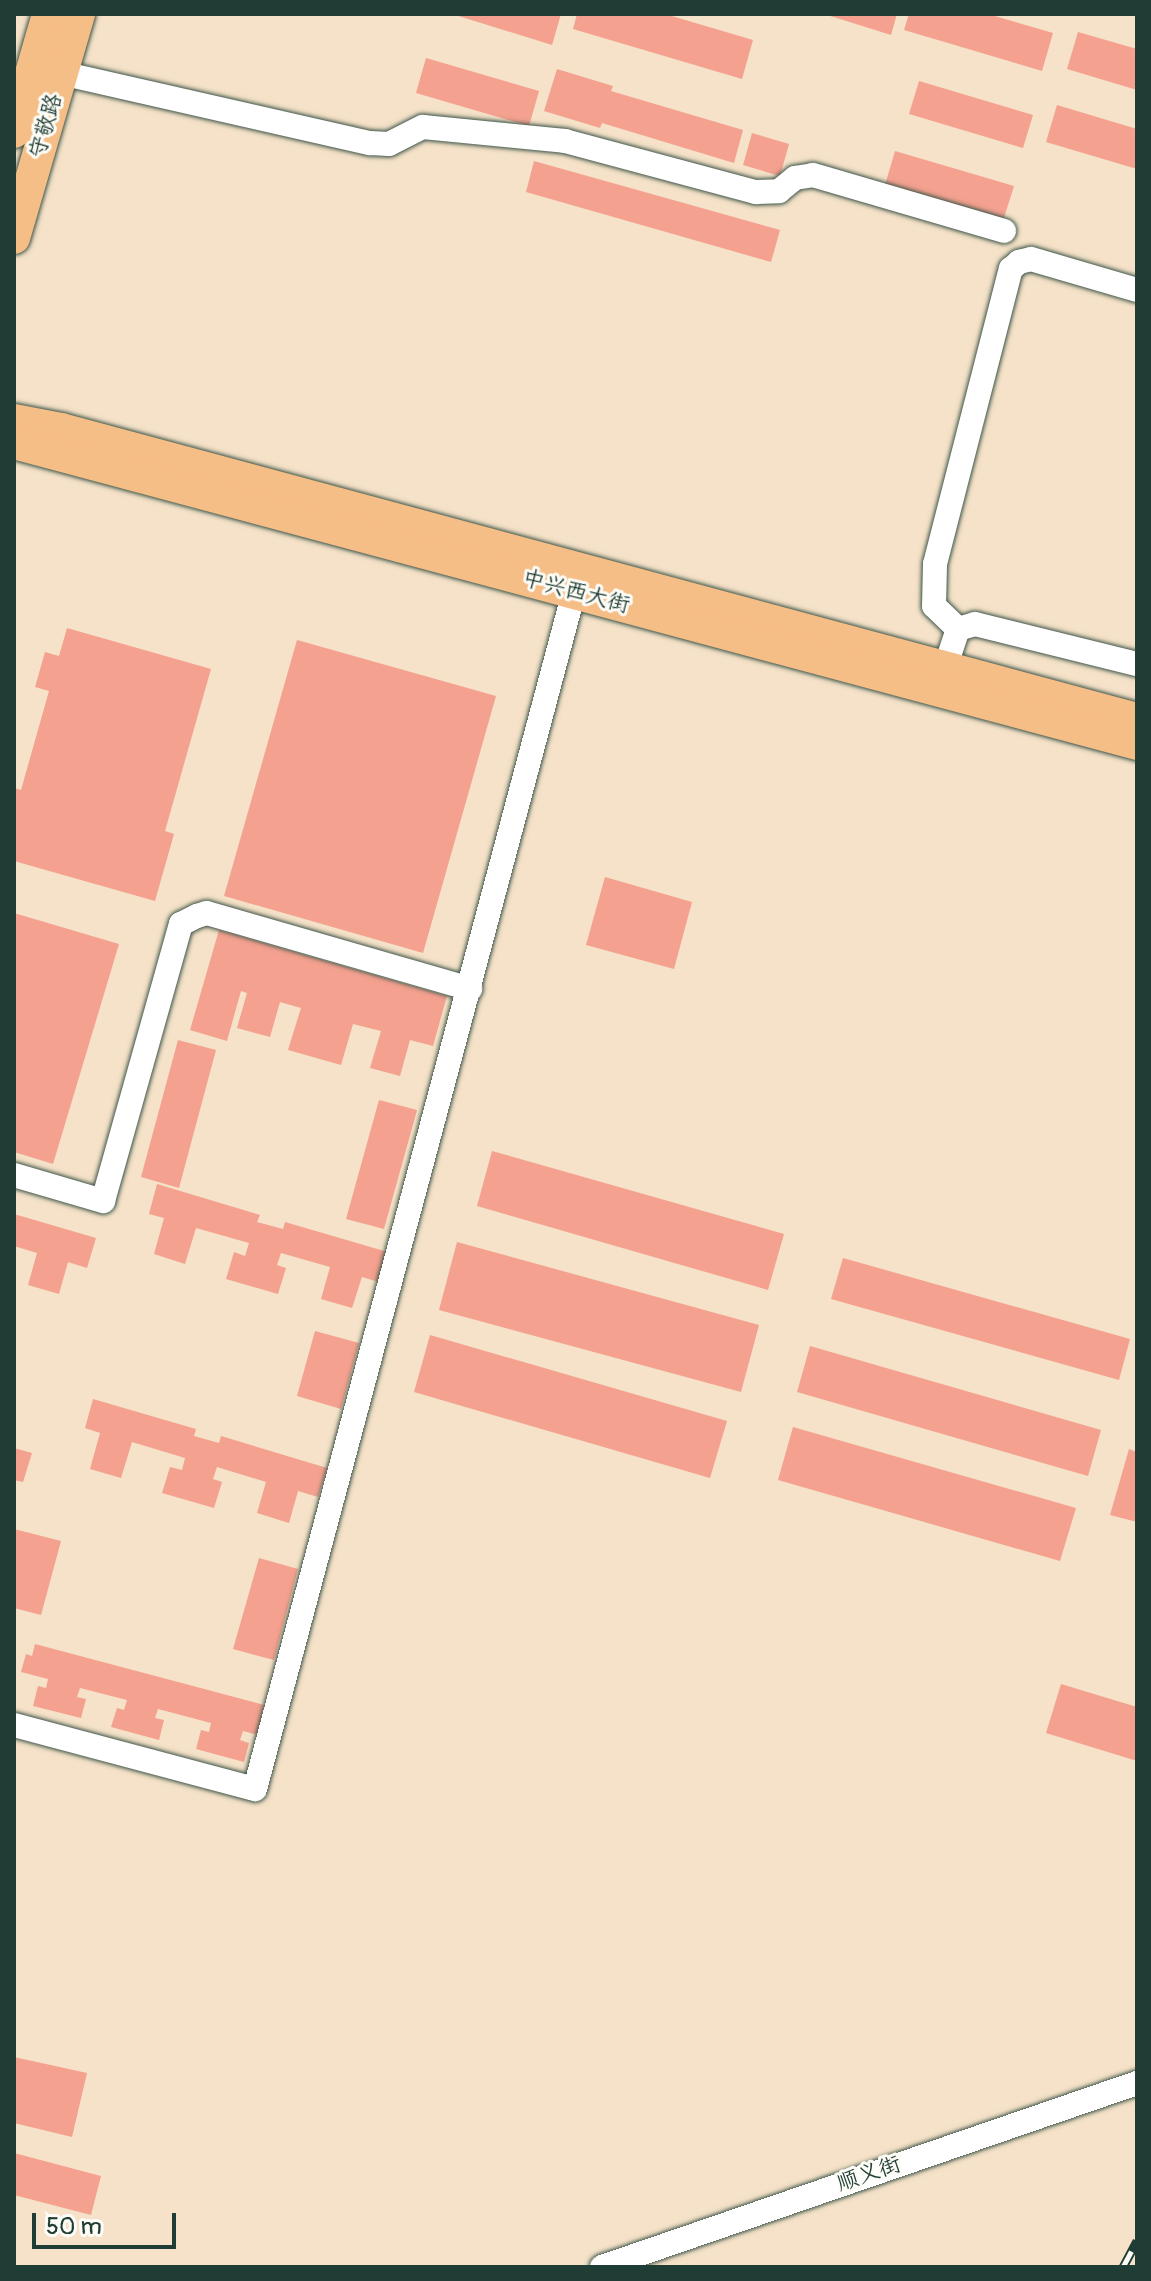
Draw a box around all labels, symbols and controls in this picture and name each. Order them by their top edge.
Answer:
street label: 守敬路 [24,91,68,161]
street label: 中兴西大街 [519,565,633,619]
street label: 顺义街 [834,2151,904,2197]
scale bar [36,2197,180,2247]
text: 50 m [46,2212,102,2241]

